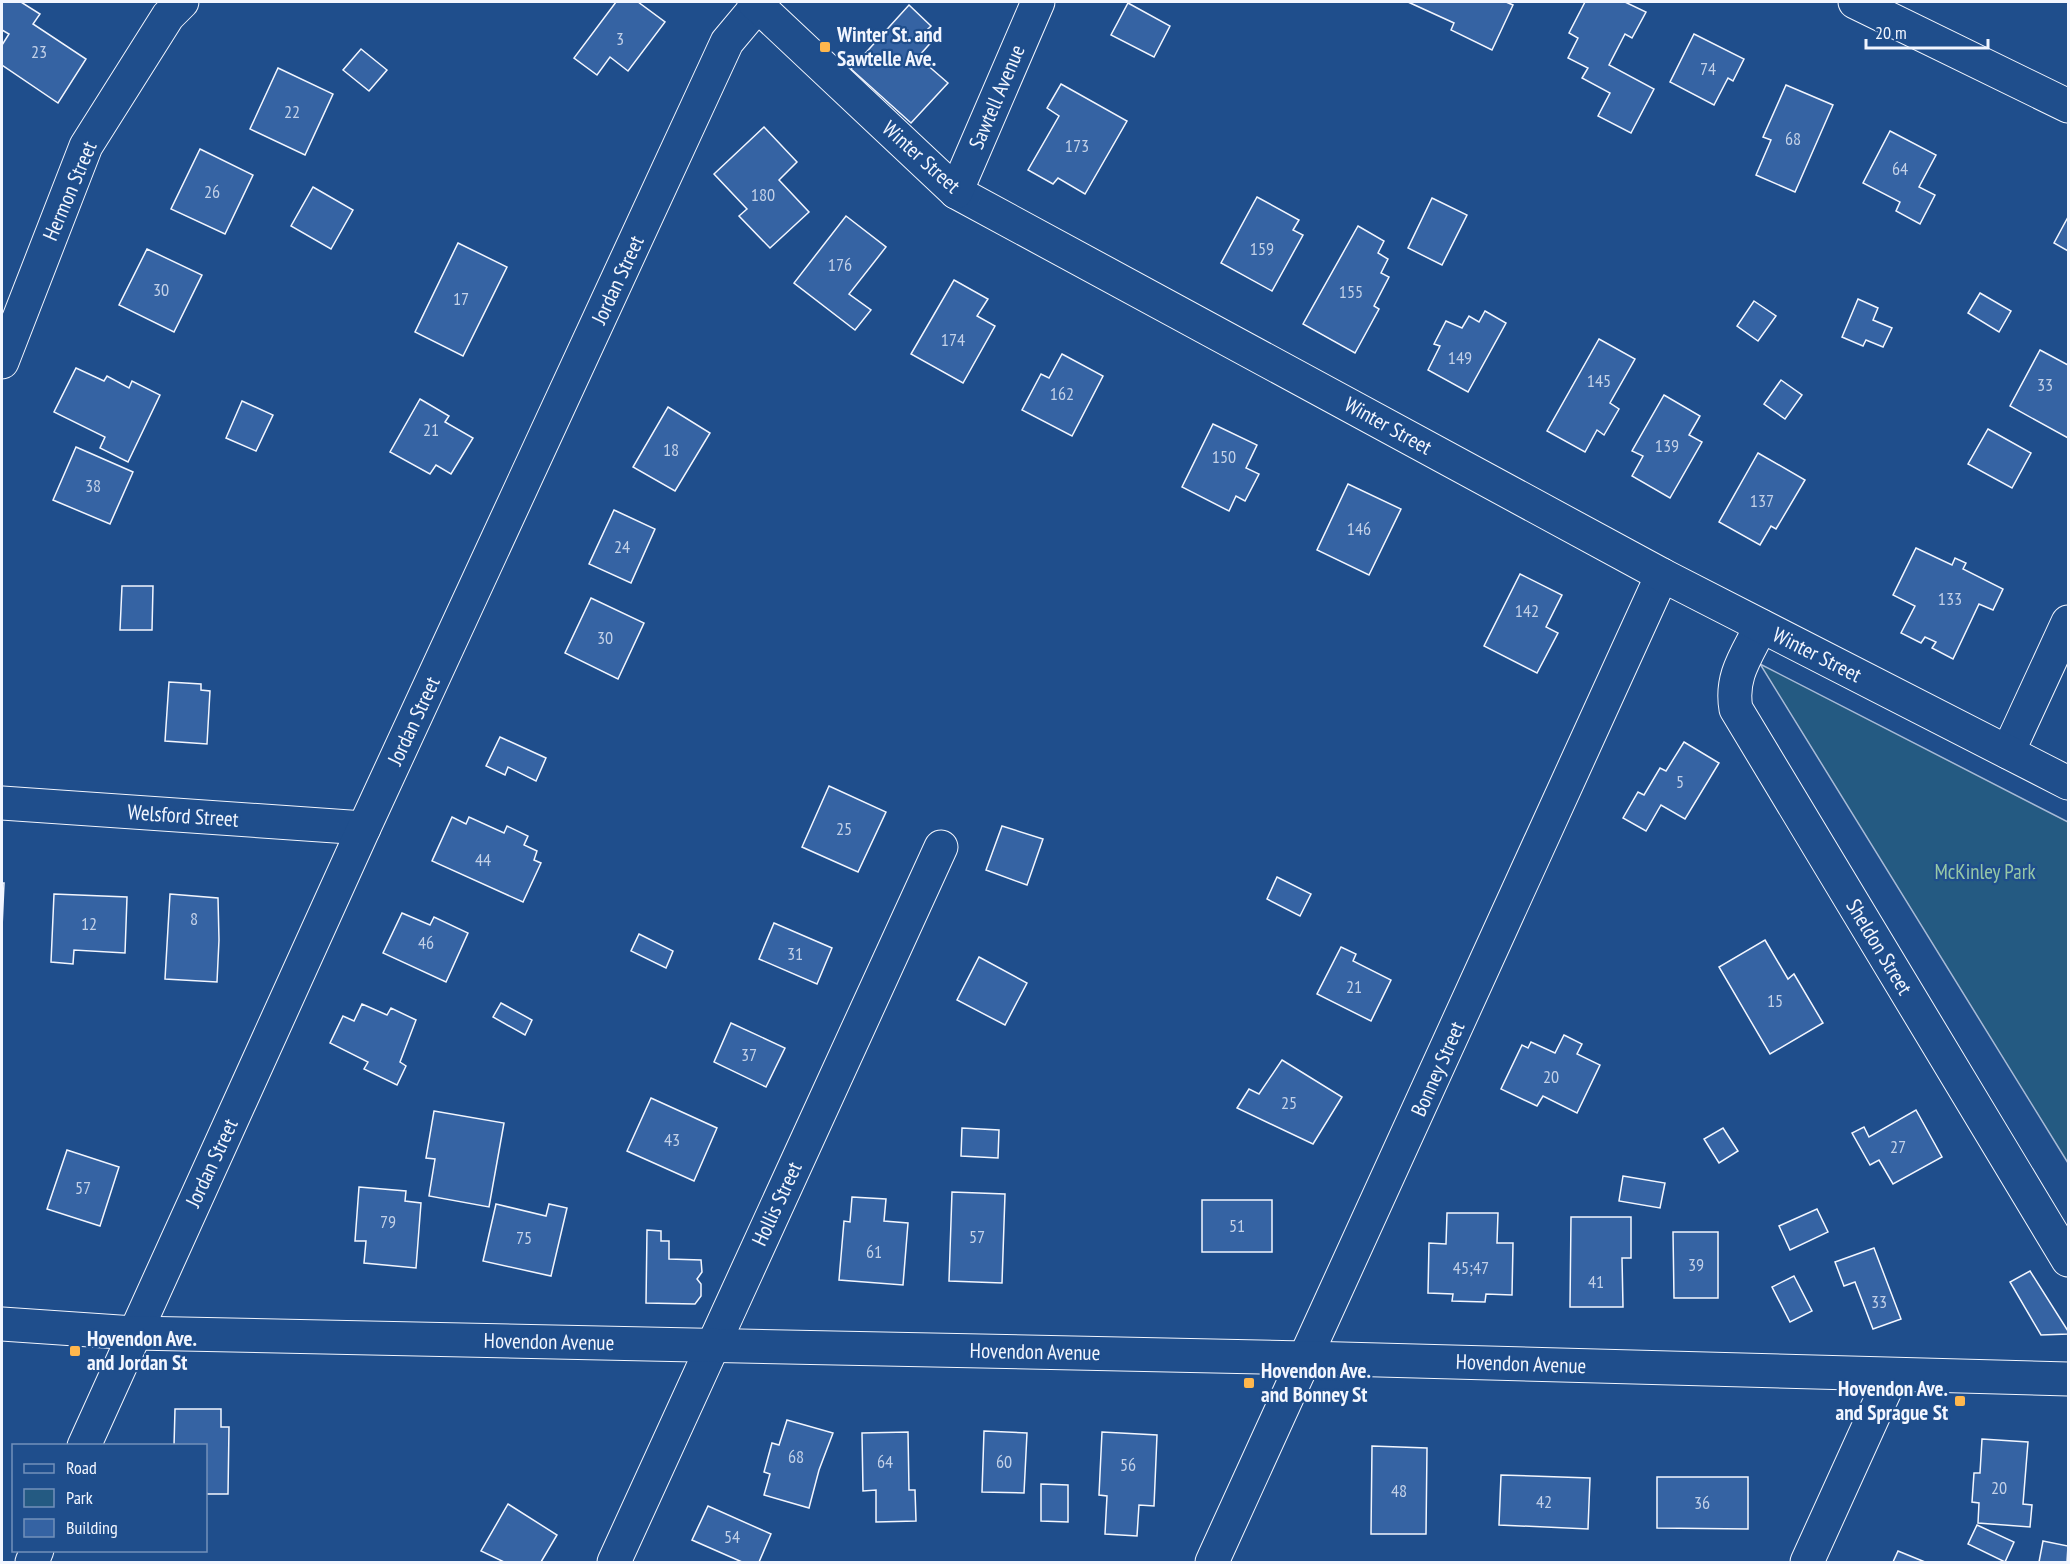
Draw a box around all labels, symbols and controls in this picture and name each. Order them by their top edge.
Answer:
scale bar [1866,12,1988,50]
place label: Winter St. and Sawtelle Ave. [836,21,942,72]
text: 20 m [1875,21,1907,44]
house number: 3 [616,27,624,50]
house number: 23 [31,40,47,63]
marker: Winter St. and Sawtelle Ave. [818,40,832,54]
street label: Sawtell Avenue [962,41,1031,153]
house number: 74 [1700,57,1716,80]
house number: 22 [284,100,300,123]
street label: Winter Street [877,115,966,199]
house number: 68 [1785,127,1801,150]
house number: 173 [1065,134,1089,157]
street label: Hermon Street [36,137,103,245]
house number: 64 [1892,157,1908,180]
house number: 26 [204,180,220,203]
house number: 180 [751,183,775,206]
street label: Jordan Street [585,231,650,329]
house number: 159 [1250,237,1274,260]
house number: 176 [828,253,852,276]
house number: 30 [153,278,169,301]
house number: 155 [1339,280,1363,303]
house number: 17 [453,287,469,310]
house number: 174 [941,328,965,351]
house number: 149 [1448,346,1472,369]
house number: 145 [1587,369,1611,392]
house number: 33 [2037,373,2053,396]
house number: 162 [1050,382,1074,405]
street label: Winter Street [1340,391,1437,461]
house number: 21 [423,418,439,441]
house number: 139 [1655,434,1679,457]
house number: 18 [663,438,679,461]
house number: 150 [1212,445,1236,468]
house number: 38 [85,474,101,497]
house number: 137 [1750,489,1774,512]
house number: 146 [1347,517,1371,540]
house number: 24 [614,535,630,558]
house number: 133 [1938,587,1962,610]
house number: 142 [1515,599,1539,622]
street label: Winter Street [1768,621,1866,688]
house number: 30 [597,626,613,649]
street label: Jordan Street [381,672,446,770]
house number: 5 [1676,770,1684,793]
street label: Welsford Street [127,798,240,833]
house number: 25 [836,817,852,840]
house number: 44 [475,848,491,871]
park label: McKinley Park [1934,858,2036,885]
street label: Sheldon Street [1840,894,1919,1000]
house number: 8 [190,907,198,930]
house number: 12 [81,912,97,935]
house number: 46 [418,931,434,954]
house number: 31 [787,942,803,965]
house number: 21 [1346,975,1362,998]
house number: 15 [1767,989,1783,1012]
street label: Bonney Street [1405,1017,1470,1120]
house number: 37 [741,1043,757,1066]
house number: 20 [1543,1065,1559,1088]
house number: 25 [1281,1091,1297,1114]
street label: Jordan Street [179,1114,244,1212]
house number: 43 [664,1128,680,1151]
house number: 27 [1890,1135,1906,1158]
street label: Hollis Street [745,1157,808,1250]
house number: 57 [75,1176,91,1199]
house number: 79 [380,1210,396,1233]
house number: 51 [1229,1214,1245,1237]
house number: 57 [969,1225,985,1248]
house number: 75 [516,1226,532,1249]
house number: 61 [866,1240,882,1263]
house number: 39 [1688,1253,1704,1276]
house number: 45;47 [1453,1256,1489,1279]
house number: 41 [1588,1270,1604,1293]
house number: 33 [1871,1290,1887,1313]
place label: Hovendon Ave. and Jordan St [87,1325,197,1376]
street label: Hovendon Avenue [484,1327,615,1356]
street label: Hovendon Avenue [970,1337,1101,1366]
marker: Hovendon Ave. and Jordan St [68,1344,82,1358]
street label: Hovendon Avenue [1455,1348,1587,1379]
place label: Hovendon Ave. and Bonney St [1261,1357,1371,1408]
place label: Hovendon Ave. and Sprague St [1836,1375,1948,1426]
marker: Hovendon Ave. and Bonney St [1242,1376,1256,1390]
marker: Hovendon Ave. and Sprague St [1953,1394,1967,1408]
legend [12,1444,207,1552]
house number: 68 [788,1445,804,1468]
house number: 64 [877,1450,893,1473]
house number: 60 [996,1450,1012,1473]
house number: 56 [1120,1453,1136,1476]
text: Road [66,1456,97,1479]
house number: 20 [1991,1476,2007,1499]
house number: 48 [1391,1479,1407,1502]
text: Park [66,1486,93,1509]
house number: 42 [1536,1490,1552,1513]
house number: 36 [1694,1491,1710,1514]
text: Building [66,1516,118,1539]
house number: 54 [724,1525,740,1548]

